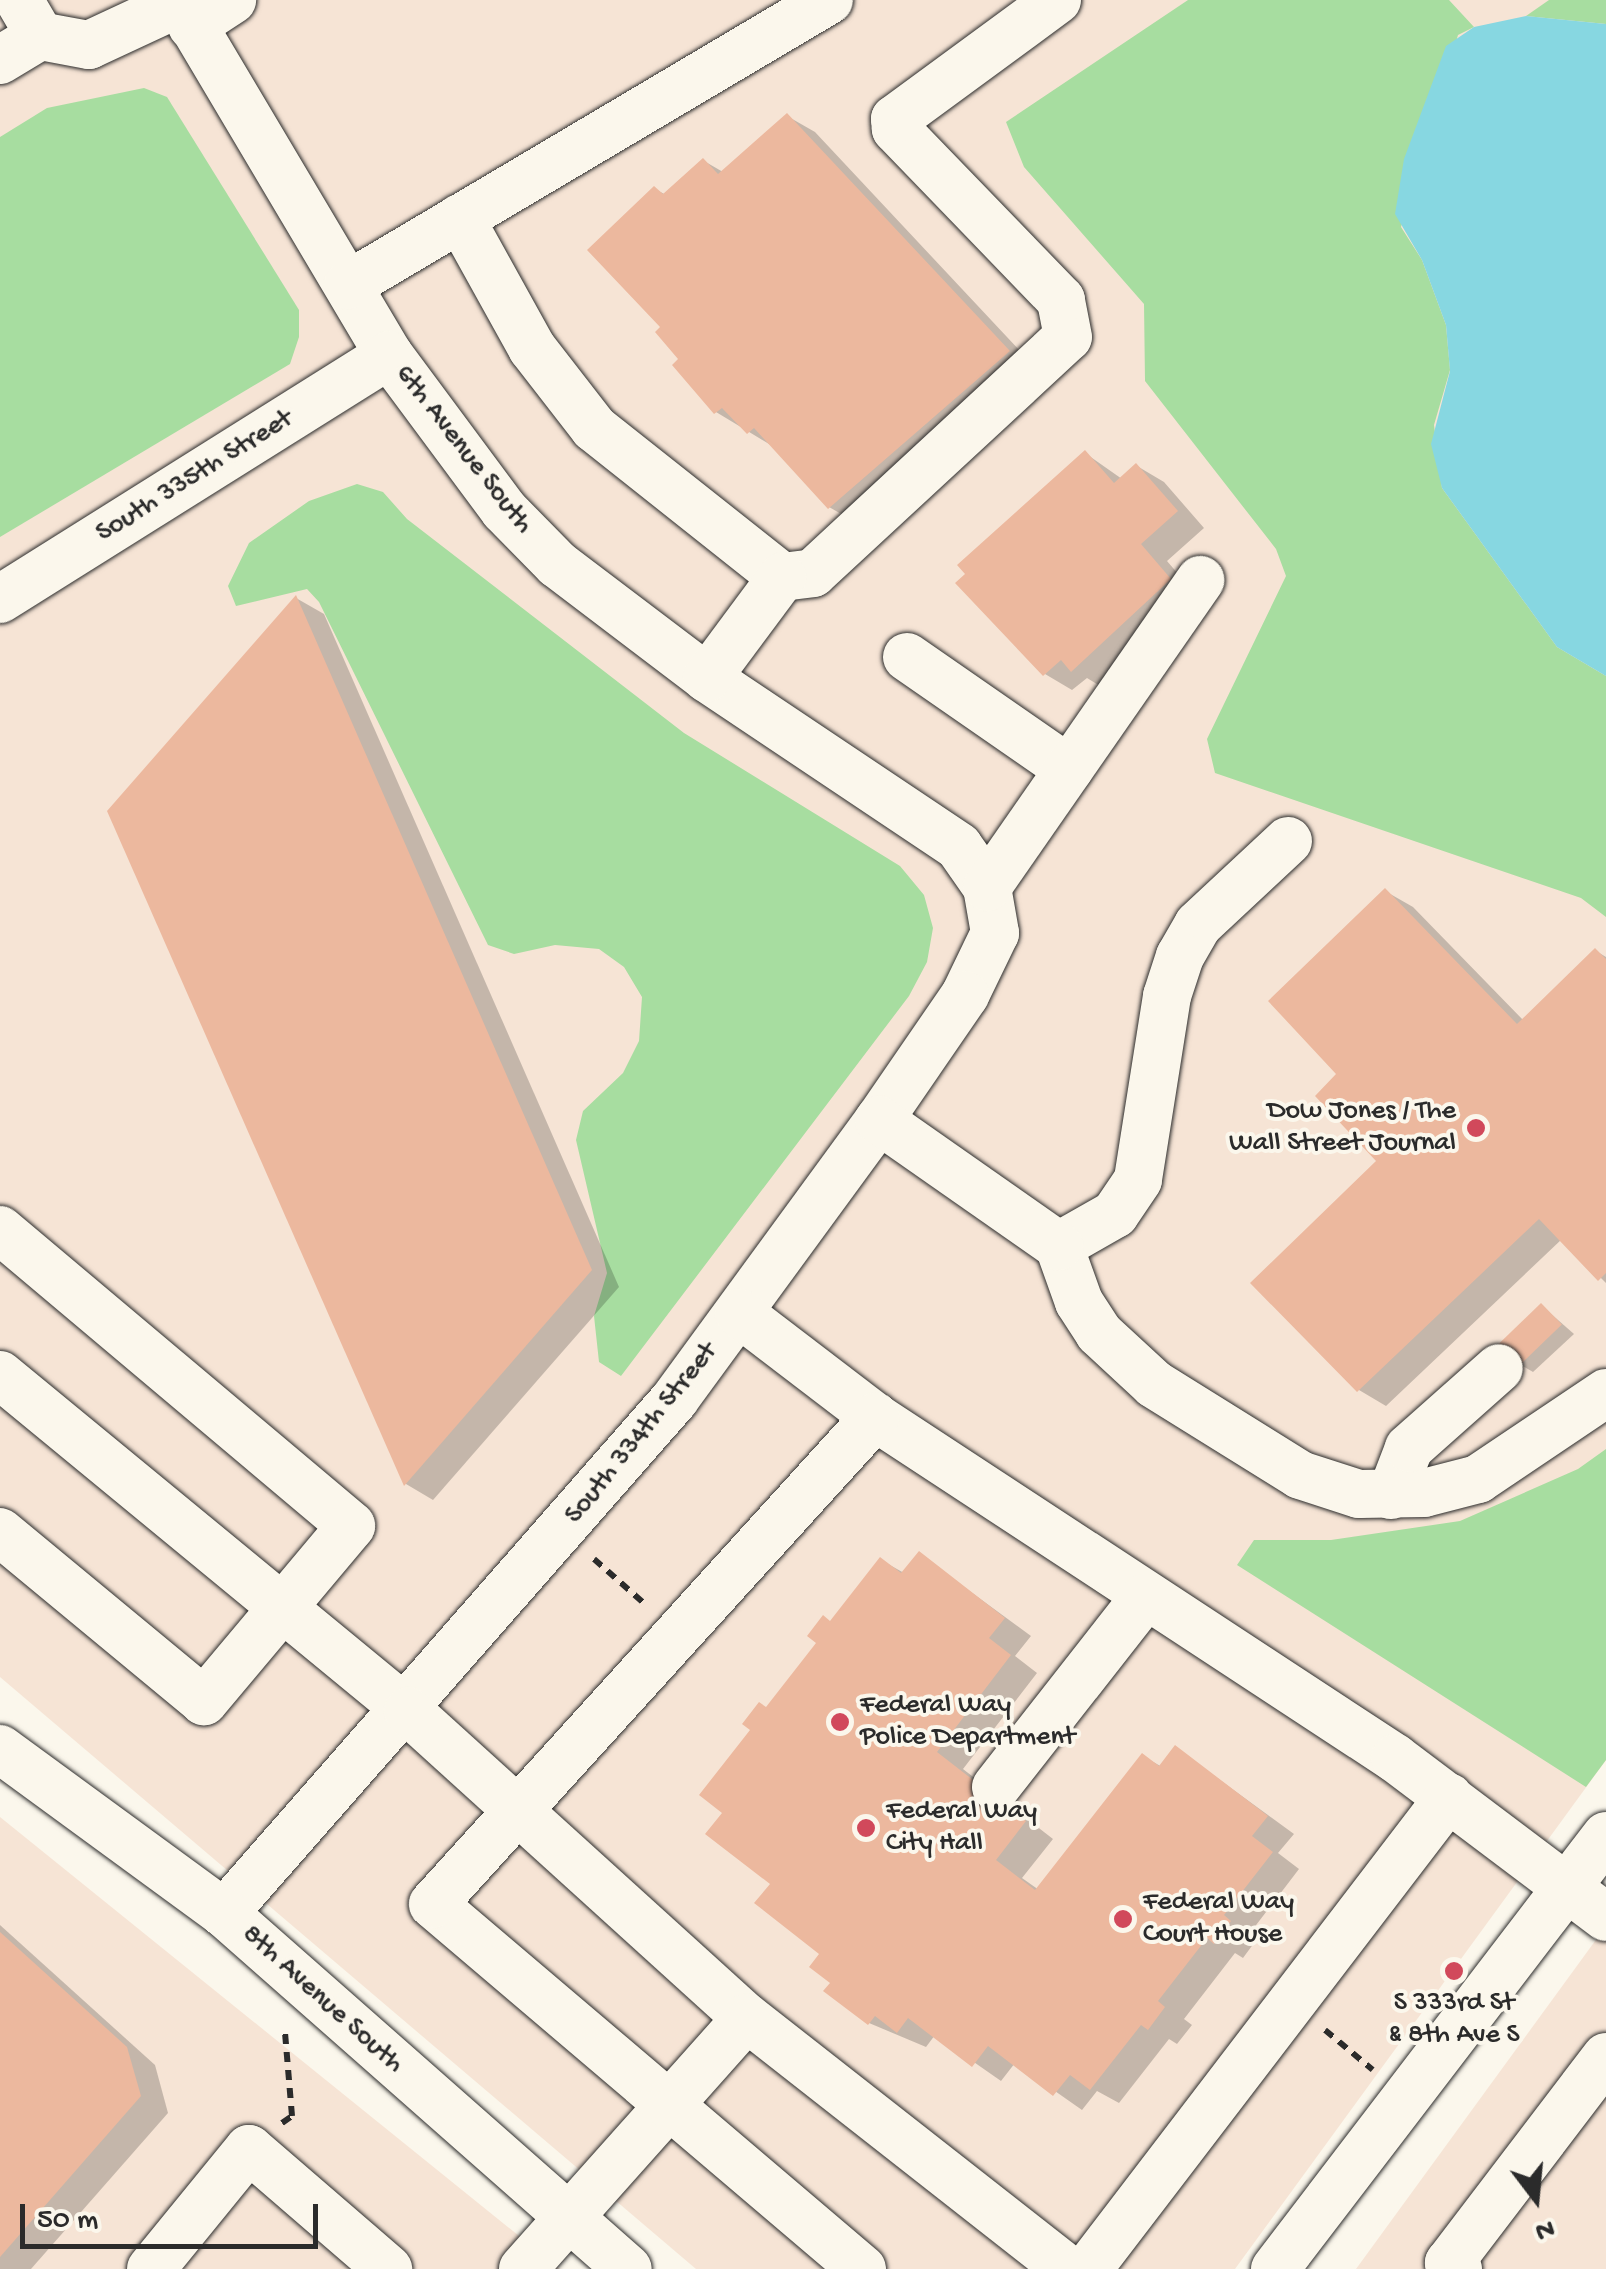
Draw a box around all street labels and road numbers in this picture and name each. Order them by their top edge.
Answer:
street label: 6th Avenue South [387,359,539,541]
street label: South 335th Street [91,403,299,551]
street label: South 334th Street [559,1336,725,1532]
street label: 8th Avenue South [234,1918,410,2082]

